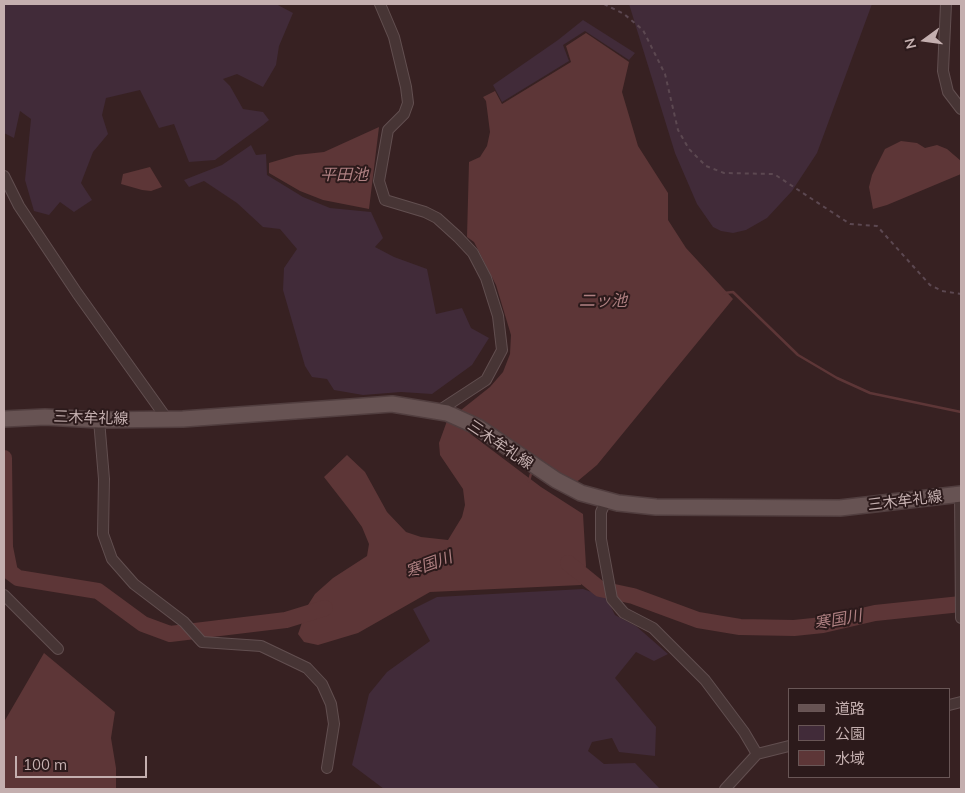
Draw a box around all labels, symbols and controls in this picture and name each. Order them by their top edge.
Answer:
north arrow [900,15,950,65]
text: N [900,36,920,51]
water label: 平田池 [320,165,368,185]
water label: 二ッ池 [579,291,627,311]
street label: 三木牟礼線 [53,408,129,428]
street label: 三木牟礼線 [464,417,536,473]
street label: 三木牟礼線 [867,487,943,515]
water label: 寒国川 [403,548,455,582]
water label: 寒国川 [813,606,863,634]
legend [788,688,950,778]
text: 道路 [835,699,865,718]
text: 公園 [835,724,865,743]
scale bar [18,746,150,778]
text: 水域 [835,749,865,768]
text: 100 m [23,755,67,774]

